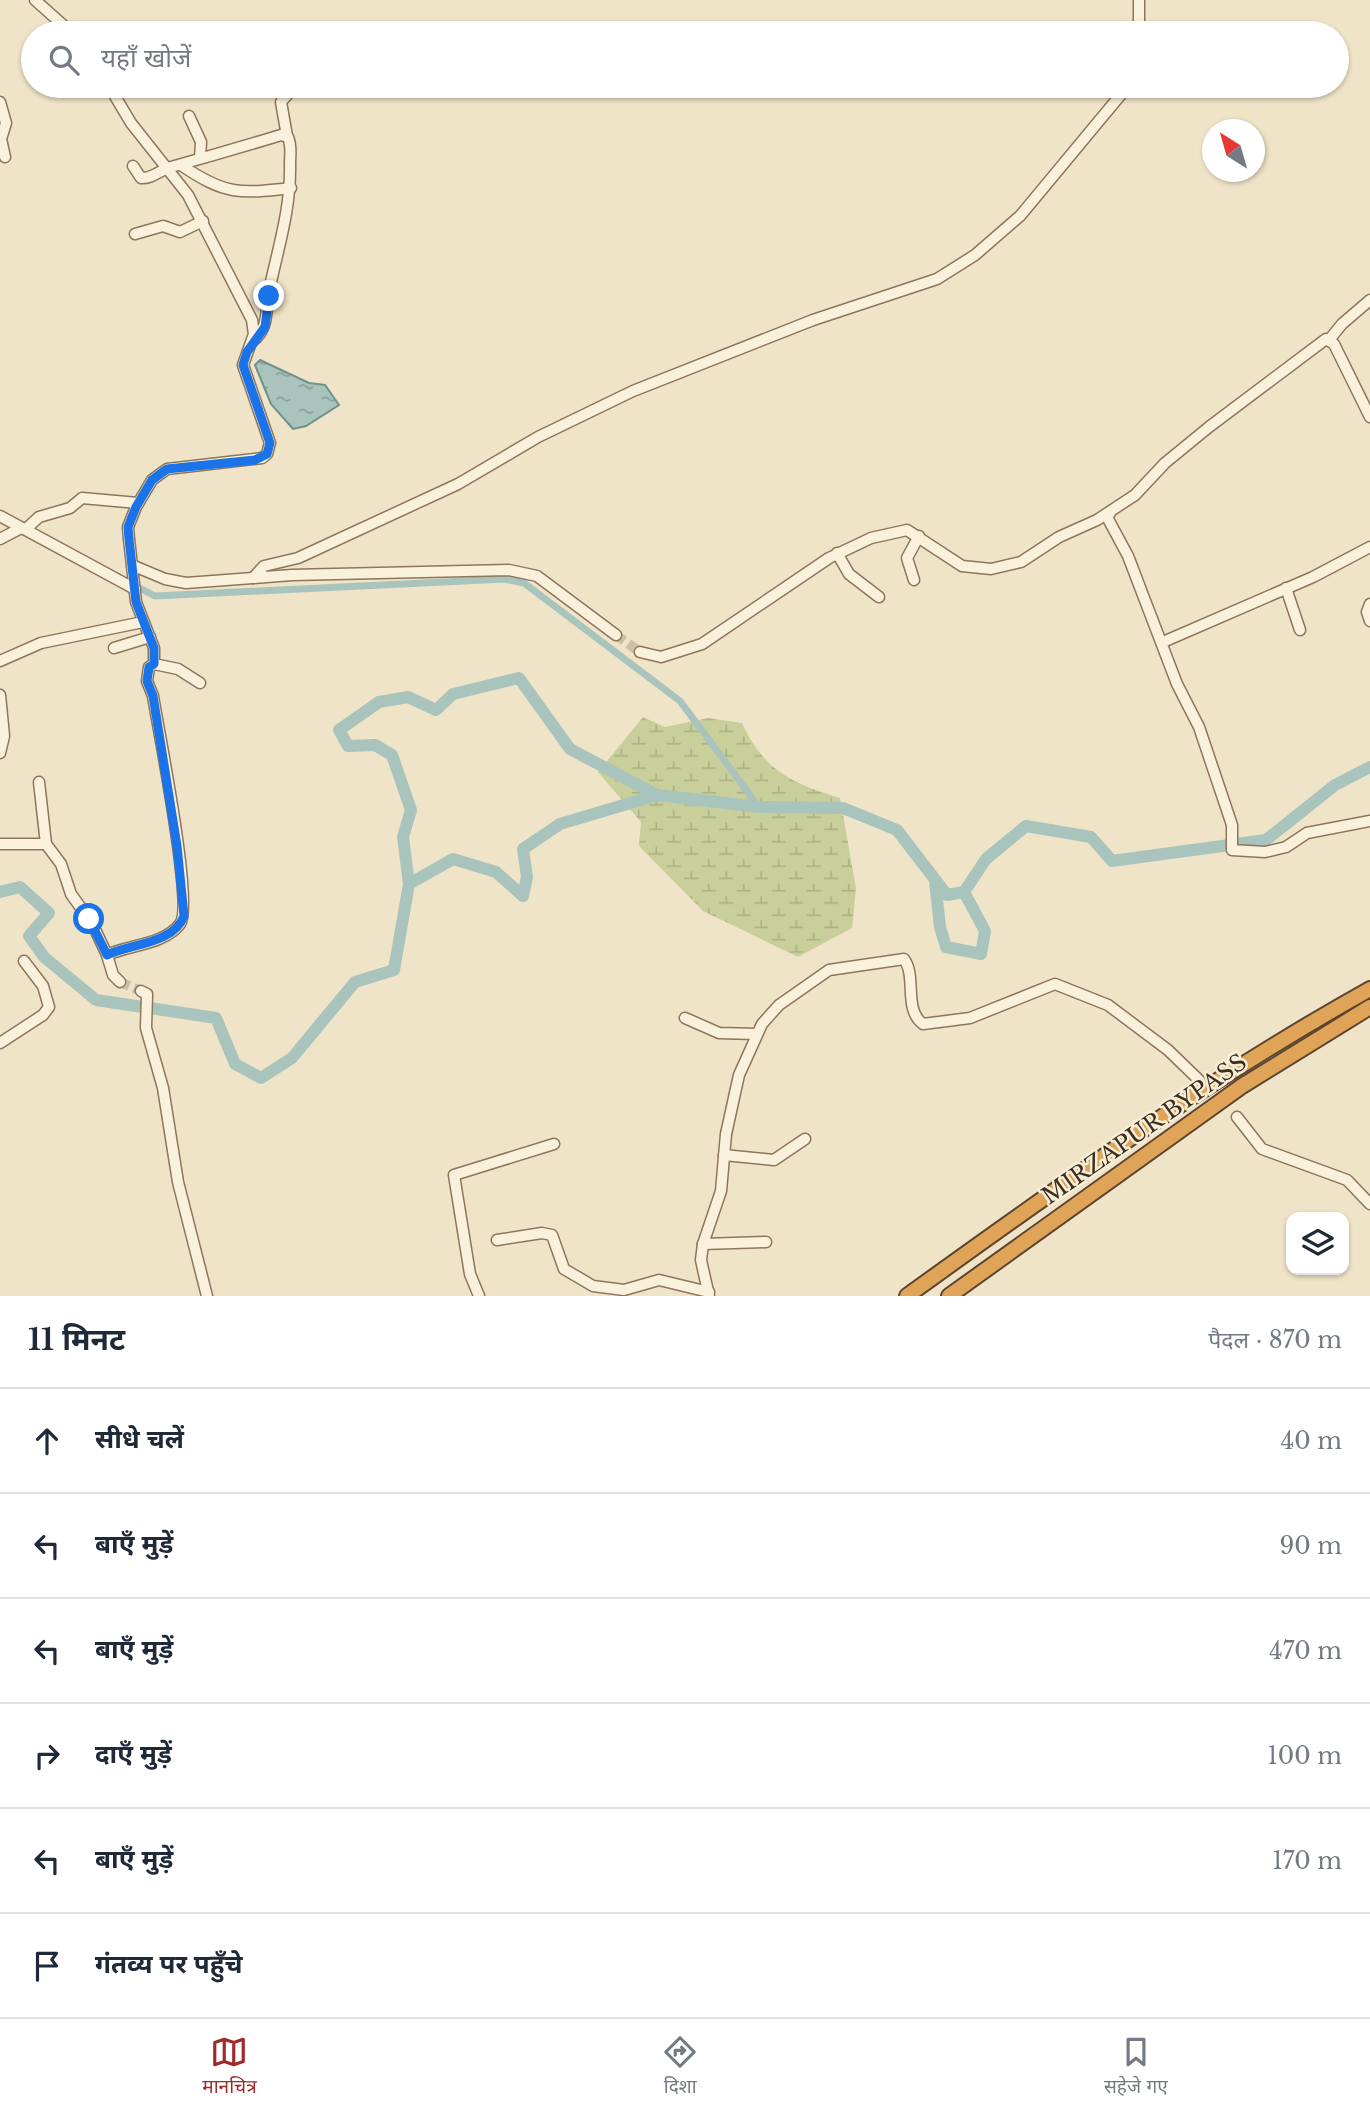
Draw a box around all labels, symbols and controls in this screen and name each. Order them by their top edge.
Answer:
search box [21,21,1349,98]
icon: search [45,41,83,79]
text: यहाँ खोजें [101,42,191,74]
north arrow [1202,119,1265,182]
route end [253,280,284,311]
route start [73,903,104,934]
street label: MIRZAPUR BYPASS [1036,1048,1252,1210]
map controls [1286,1212,1349,1275]
button: layers [1286,1212,1349,1275]
text: 11 मिनट [28,1321,125,1358]
text: पैदल · 870 m [1208,1326,1342,1354]
icon: ahead [28,1422,66,1460]
text: सीधे चलें [95,1423,184,1455]
text: 40 m [1281,1427,1342,1455]
icon: left [28,1527,66,1565]
text: बाएँ मुड़ें [95,1528,173,1560]
text: 90 m [1280,1532,1342,1560]
icon: left [28,1632,66,1670]
text: बाएँ मुड़ें [95,1633,173,1665]
text: 470 m [1269,1637,1342,1665]
icon: right [28,1737,66,1775]
text: दाएँ मुड़ें [95,1738,172,1770]
text: 100 m [1268,1742,1342,1770]
icon: left [28,1842,66,1880]
text: बाएँ मुड़ें [95,1843,173,1875]
text: 170 m [1272,1847,1342,1875]
icon: arrive [28,1947,66,1985]
text: गंतव्य पर पहुँचे [95,1948,243,1980]
tab: मानचित्र [202,2033,257,2101]
tab: दिशा [661,2033,699,2101]
tab: सहेजे गए [1104,2033,1168,2101]

